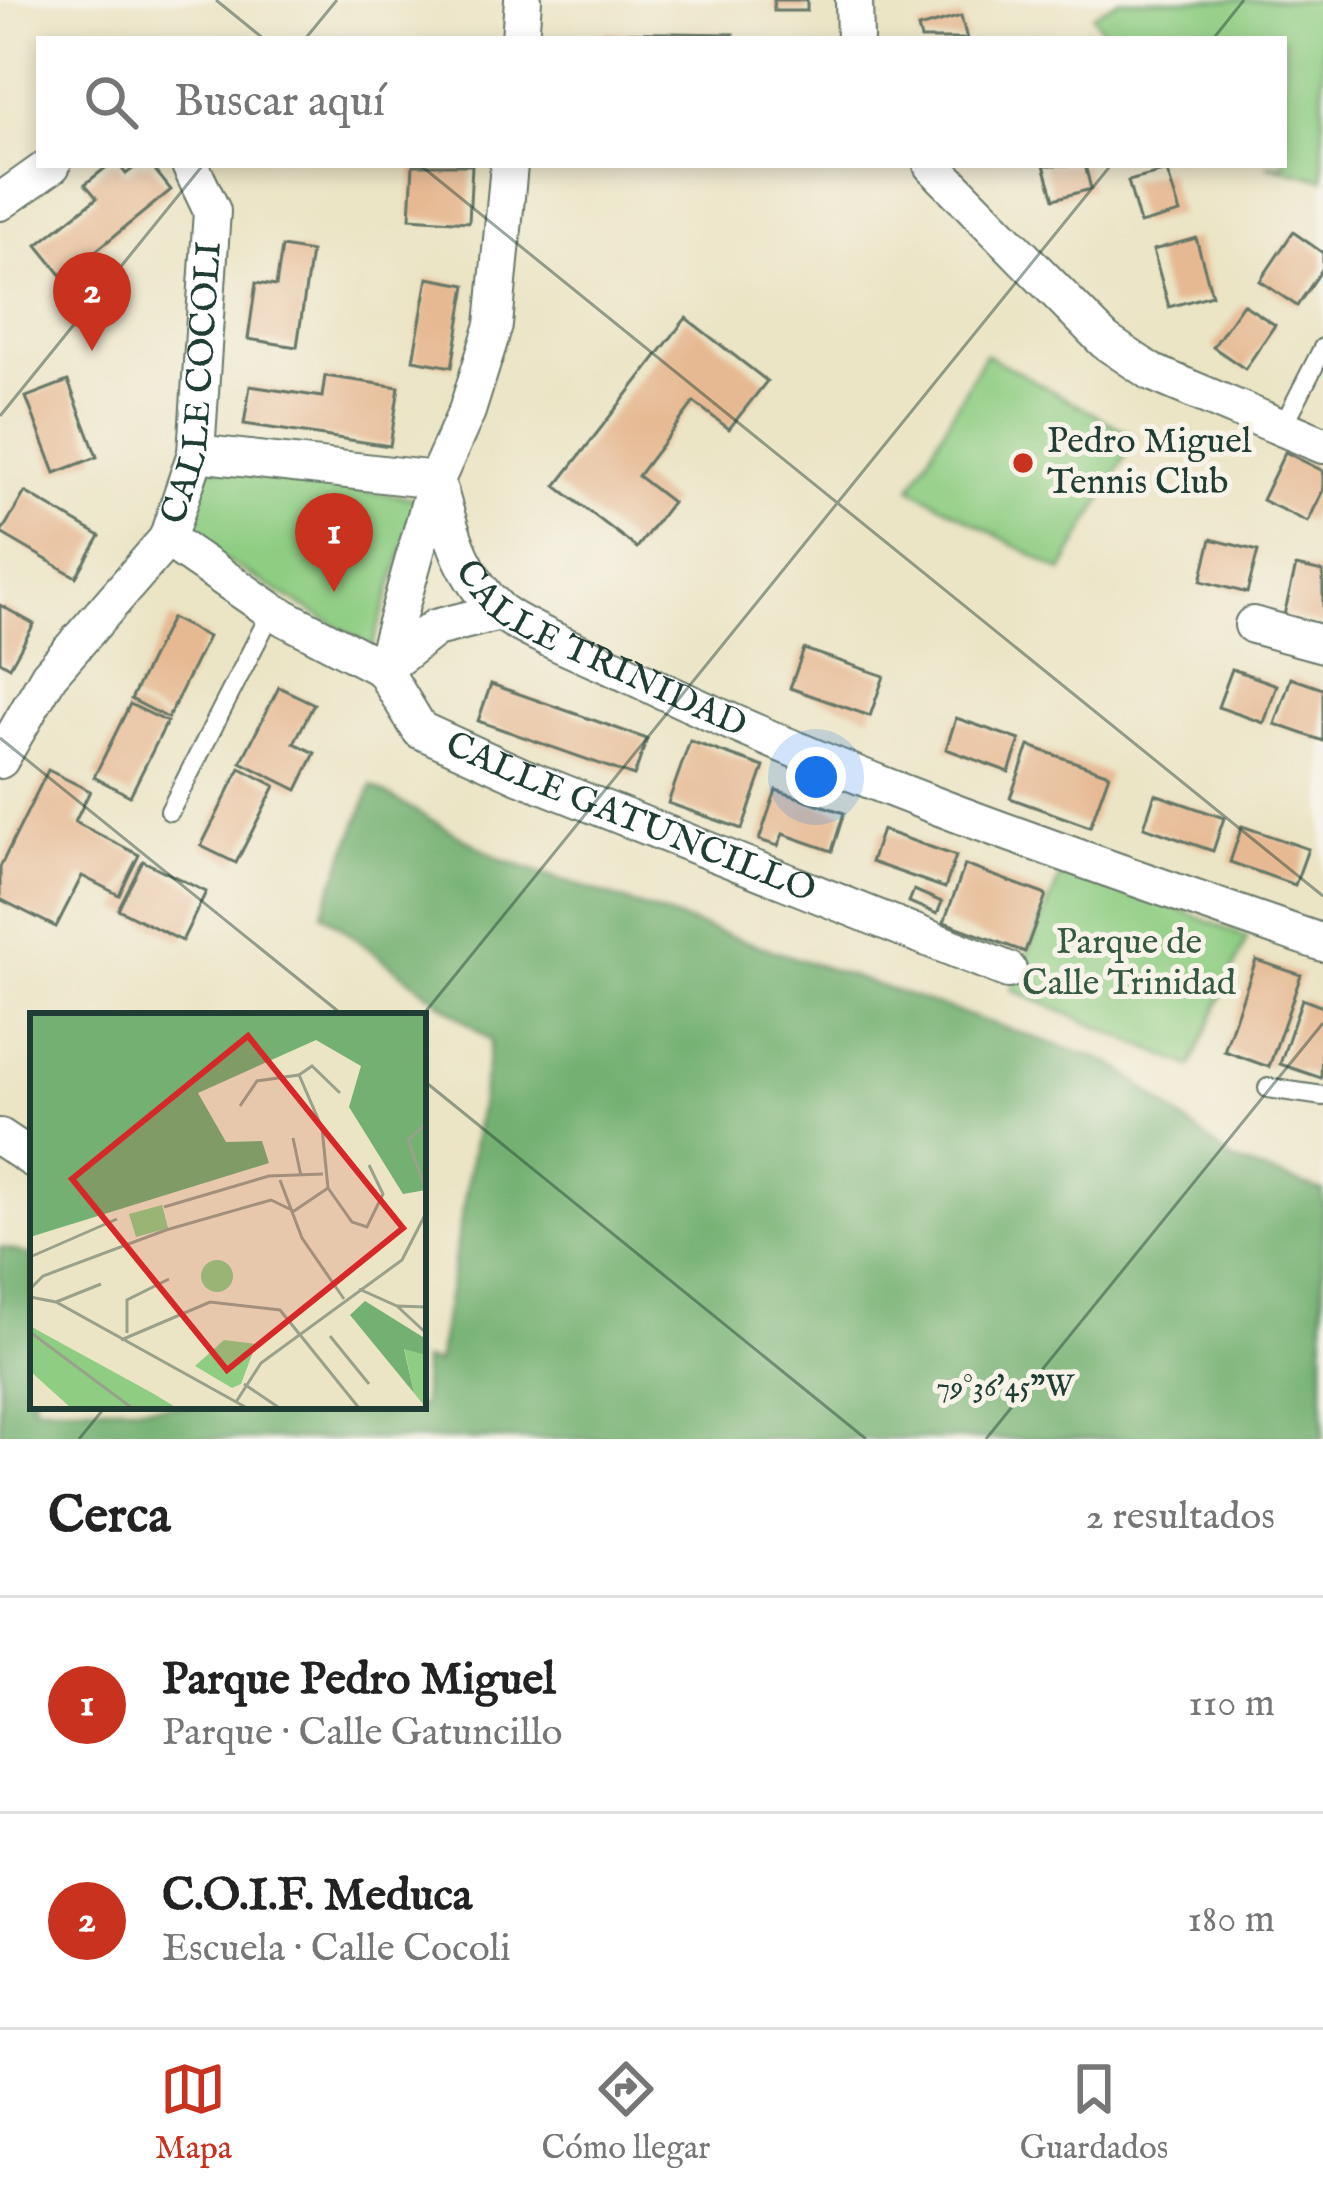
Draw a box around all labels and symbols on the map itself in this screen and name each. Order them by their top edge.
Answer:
street label: CALLE COCOLI [151,240,233,530]
pin: 2 [53,252,131,351]
place label: Pedro Miguel Tennis Club [1047,419,1252,506]
marker: Pedro Miguel Tennis Club [1010,450,1036,476]
pin: 1 [295,493,373,592]
street label: CALLE TRINIDAD [444,552,754,749]
street label: CALLE GATUNCILLO [438,722,822,914]
your location [786,747,846,807]
park label: Parque de Calle Trinidad [1022,920,1237,1007]
inset map [30,1013,426,1409]
text: 79°36'45"W [936,1369,1075,1407]

